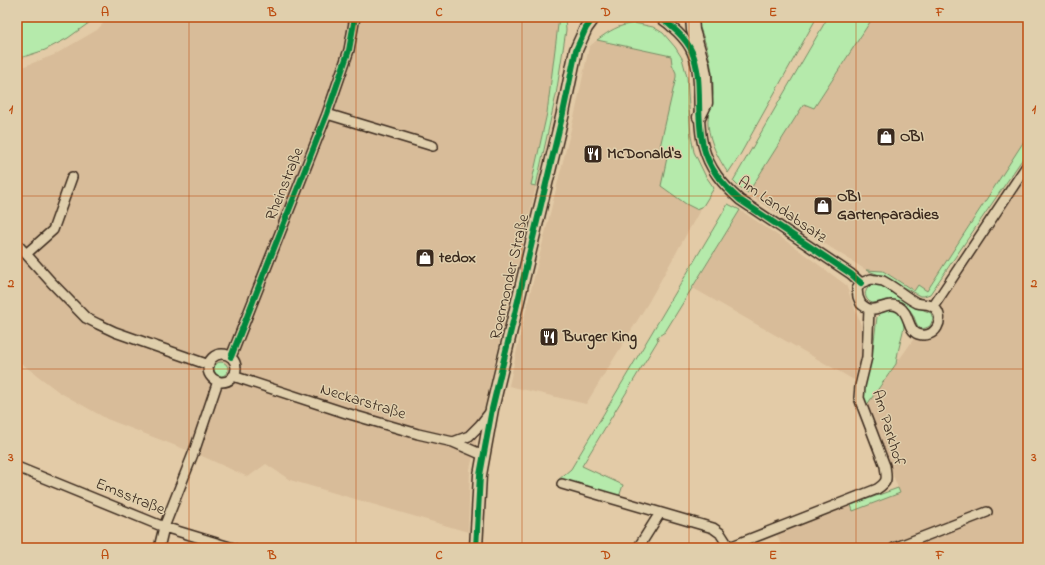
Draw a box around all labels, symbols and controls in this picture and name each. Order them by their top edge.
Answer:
text: A [101,3,109,22]
text: B [267,3,277,22]
text: C [435,3,443,22]
text: D [600,3,611,22]
text: E [769,3,777,22]
text: F [935,3,945,22]
text: 1 [9,100,14,119]
text: 1 [1032,100,1037,119]
place label: OBI [900,125,924,149]
shop icon: OBI [875,126,897,148]
place label: McDonald's [607,142,682,166]
street label: Rheinstraße [259,143,311,224]
restaurant icon: McDonald's [582,143,604,165]
street label: Am Landabsatz [733,170,832,250]
place label: OBI Gartenparadies [837,185,939,227]
shop icon: OBI Gartenparadies [812,195,834,217]
street label: Roermonder Straße [484,211,536,342]
place label: tedox [438,246,476,270]
shop icon: tedox [414,247,436,269]
text: 2 [7,274,15,293]
text: 2 [1030,274,1038,293]
place label: Burger King [562,325,637,350]
restaurant icon: Burger King [538,326,560,348]
street label: Neckarstraße [317,378,410,427]
street label: Am Parkhof [865,387,911,470]
text: 3 [7,448,14,467]
text: 3 [1030,448,1037,467]
street label: Emsstraße [92,472,169,522]
text: A [101,546,109,565]
text: B [267,546,277,565]
text: C [435,546,443,565]
text: D [600,546,611,565]
text: E [769,546,777,565]
text: F [935,546,945,565]

